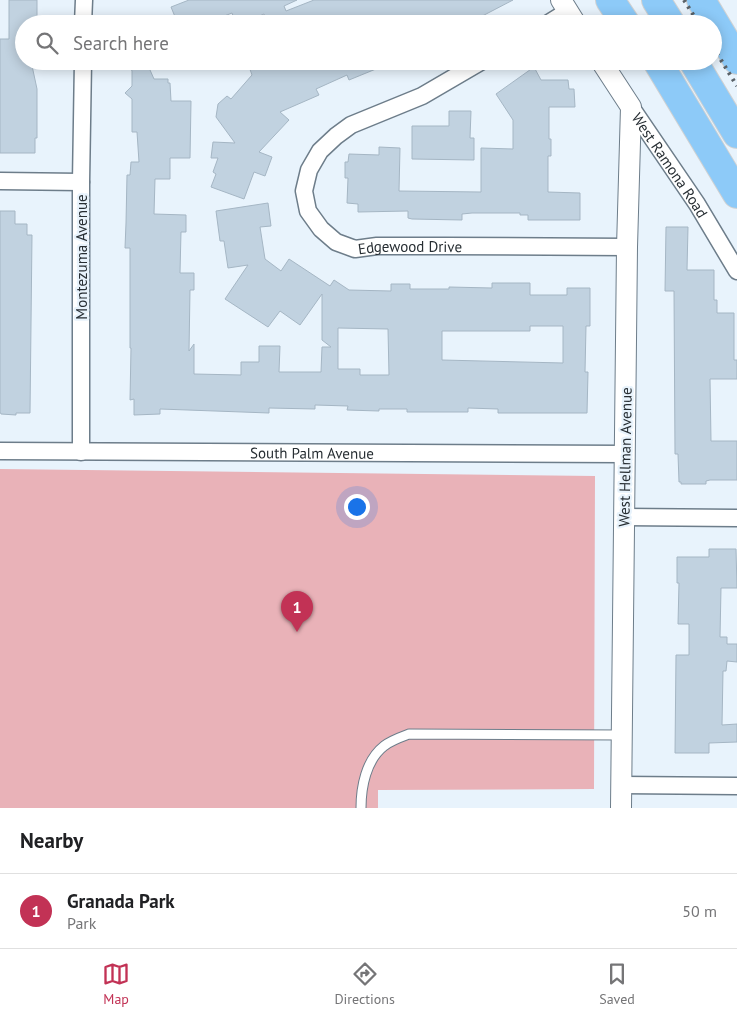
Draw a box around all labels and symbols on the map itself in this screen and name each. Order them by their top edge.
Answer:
street label: West Ramona Road [628,109,712,221]
street label: Montezuma Avenue [72,194,91,320]
street label: Edgewood Drive [357,236,462,258]
street label: West Hellman Avenue [614,387,636,527]
street label: South Palm Avenue [250,443,374,462]
your location [344,494,370,520]
pin: 1 [281,591,313,632]

